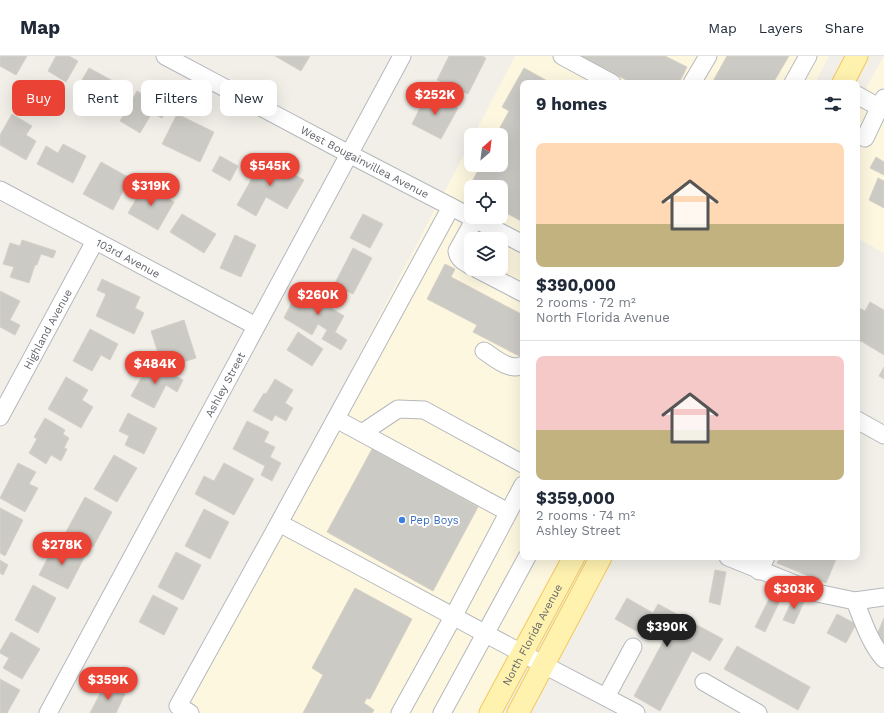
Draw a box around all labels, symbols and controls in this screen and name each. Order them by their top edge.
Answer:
text: Map [20,16,60,39]
text: Map [708,20,737,36]
text: Layers [759,20,803,36]
text: Share [825,20,864,36]
chip: Buy [12,80,65,116]
chip: Rent [73,80,133,116]
chip: Filters [141,80,212,116]
chip: New [220,80,277,116]
pin: $252K [407,82,463,116]
text: $252K [415,87,455,102]
icon: filters [822,93,844,115]
text: 9 homes [536,94,607,114]
street label: West Bougainvillea Avenue [298,123,431,201]
north arrow [464,128,508,172]
map controls [464,128,508,276]
pin: $545K [242,153,298,187]
text: $545K [250,158,290,173]
icon: home [654,169,726,241]
pin: $319K [123,173,179,207]
text: $319K [132,178,170,193]
button: locate [464,180,508,224]
button: layers [464,232,508,276]
street label: 103rd Avenue [93,236,162,281]
text: $390,000 [536,275,616,295]
pin: $260K [290,282,346,316]
street label: Highland Avenue [21,287,75,372]
text: $260K [297,287,339,302]
text: 2 rooms · 72 m² [536,295,636,310]
text: North Florida Avenue [536,310,670,325]
street label: Ashley Street [203,350,248,419]
pin: $484K [127,351,183,385]
text: $484K [134,356,176,371]
icon: home [654,382,726,454]
text: $359,000 [536,488,615,508]
text: 2 rooms · 74 m² [536,508,635,523]
place label: Pep Boys [410,514,459,527]
marker: Pep Boys [397,515,407,525]
text: Ashley Street [536,523,621,538]
pin: $278K [34,532,90,566]
text: $278K [42,537,82,552]
pin: $303K [766,576,822,610]
text: $303K [773,581,815,596]
street label: North Florida Avenue [500,582,565,688]
pin: $390K [639,614,695,648]
text: $390K [646,619,688,634]
pin: $359K [80,667,136,701]
text: $359K [88,672,128,687]

